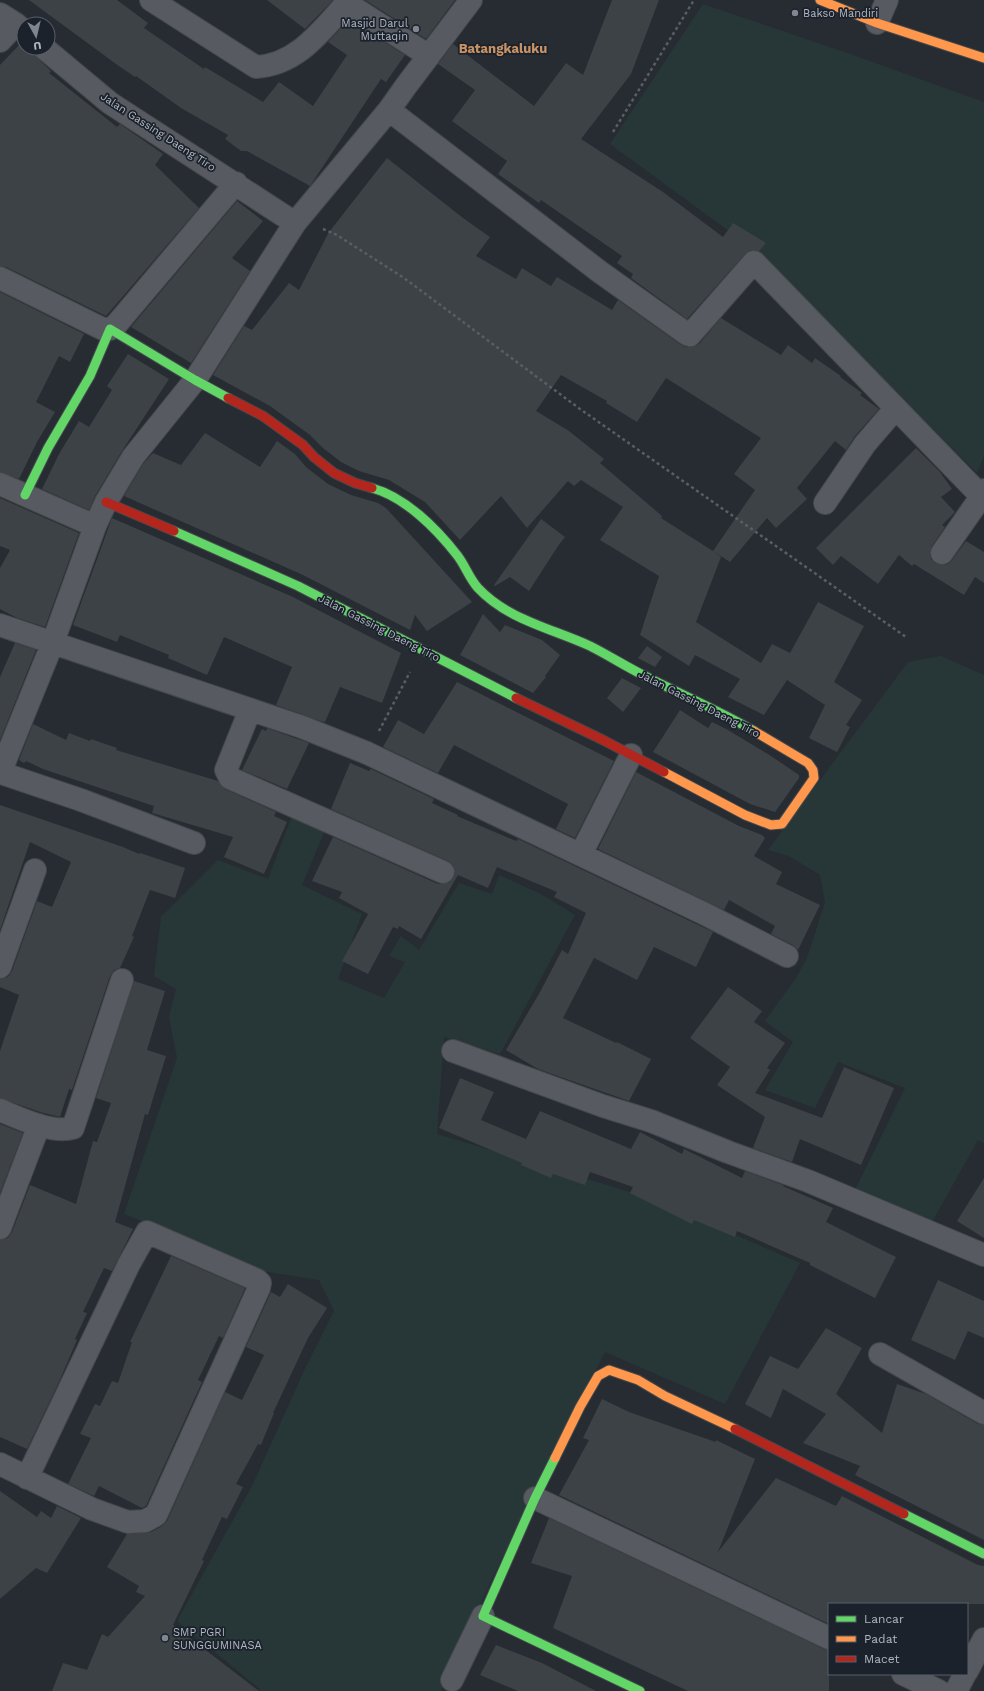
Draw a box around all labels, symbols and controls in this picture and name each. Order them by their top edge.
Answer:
place label: Bakso Mandiri [803,7,878,20]
marker: Bakso Mandiri [790,8,800,18]
north arrow [16,16,56,56]
place label: Masjid Darul Muttaqin [341,17,409,43]
marker: Masjid Darul Muttaqin [411,24,421,34]
text: U [32,38,42,52]
district label: Batangkaluku [459,41,547,56]
street label: Jalan Gassing Daeng Tiro [98,90,218,174]
street label: Jalan Gassing Daeng Tiro [316,592,442,664]
street label: Jalan Gassing Daeng Tiro [636,668,762,740]
legend [828,1603,968,1675]
text: Lancar [864,1612,904,1626]
place label: SMP PGRI SUNGGUMINASA [173,1626,262,1652]
text: Padat [864,1632,897,1646]
marker: SMP PGRI SUNGGUMINASA [160,1633,170,1643]
text: Macet [864,1652,899,1666]

